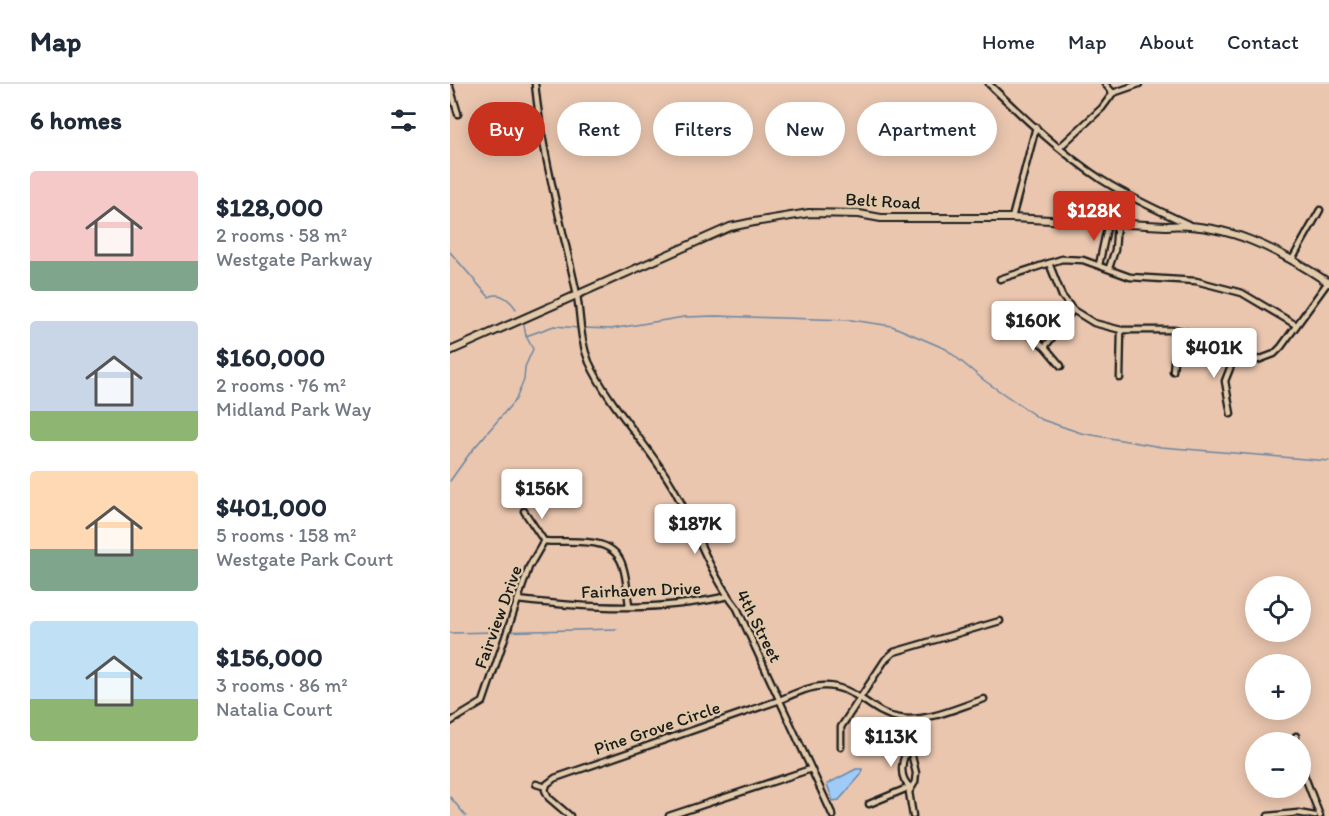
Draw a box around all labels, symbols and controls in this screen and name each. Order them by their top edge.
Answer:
text: Map [30,24,81,58]
text: Home [982,29,1035,54]
text: Map [1068,29,1107,54]
text: About [1140,29,1194,54]
text: Contact [1227,29,1299,54]
chip: Buy [468,102,545,156]
chip: Rent [557,102,641,156]
chip: Filters [653,102,753,156]
chip: New [765,102,845,156]
chip: Apartment [857,102,997,156]
text: 6 homes [30,104,122,136]
icon: filters [387,104,420,137]
street label: Belt Road [845,188,921,214]
text: $128,000 [216,191,323,223]
pin: $128K [1052,191,1136,242]
icon: home [78,195,150,267]
text: $128K [1067,198,1121,222]
text: 2 rooms · 58 m² [216,223,347,247]
text: Westgate Parkway [216,247,372,271]
pin: $160K [991,301,1075,352]
text: $160K [1005,308,1061,332]
pin: $401K [1172,328,1256,379]
text: $401K [1186,335,1242,359]
text: $160,000 [216,341,325,373]
icon: home [78,345,150,417]
text: 2 rooms · 76 m² [216,373,346,397]
text: Midland Park Way [216,397,371,421]
pin: $156K [500,469,584,520]
text: $156K [515,476,569,500]
text: $401,000 [216,491,327,523]
icon: home [78,495,150,567]
pin: $187K [653,504,737,555]
text: $187K [668,511,722,535]
text: 5 rooms · 158 m² [216,523,357,547]
text: Westgate Park Court [216,547,393,571]
street label: Fairview Drive [469,562,527,672]
map controls [1245,576,1311,798]
button: locate [1245,576,1311,642]
street label: Fairhaven Drive [581,577,701,603]
street label: 4th Street [731,586,787,666]
text: $156,000 [216,641,323,673]
icon: home [78,645,150,717]
button: + [1245,654,1311,720]
text: 3 rooms · 86 m² [216,673,348,697]
street label: Pine Grove Circle [591,696,723,760]
text: Natalia Court [216,697,332,721]
pin: $113K [849,717,933,768]
text: $113K [865,724,917,748]
button: − [1245,732,1311,798]

